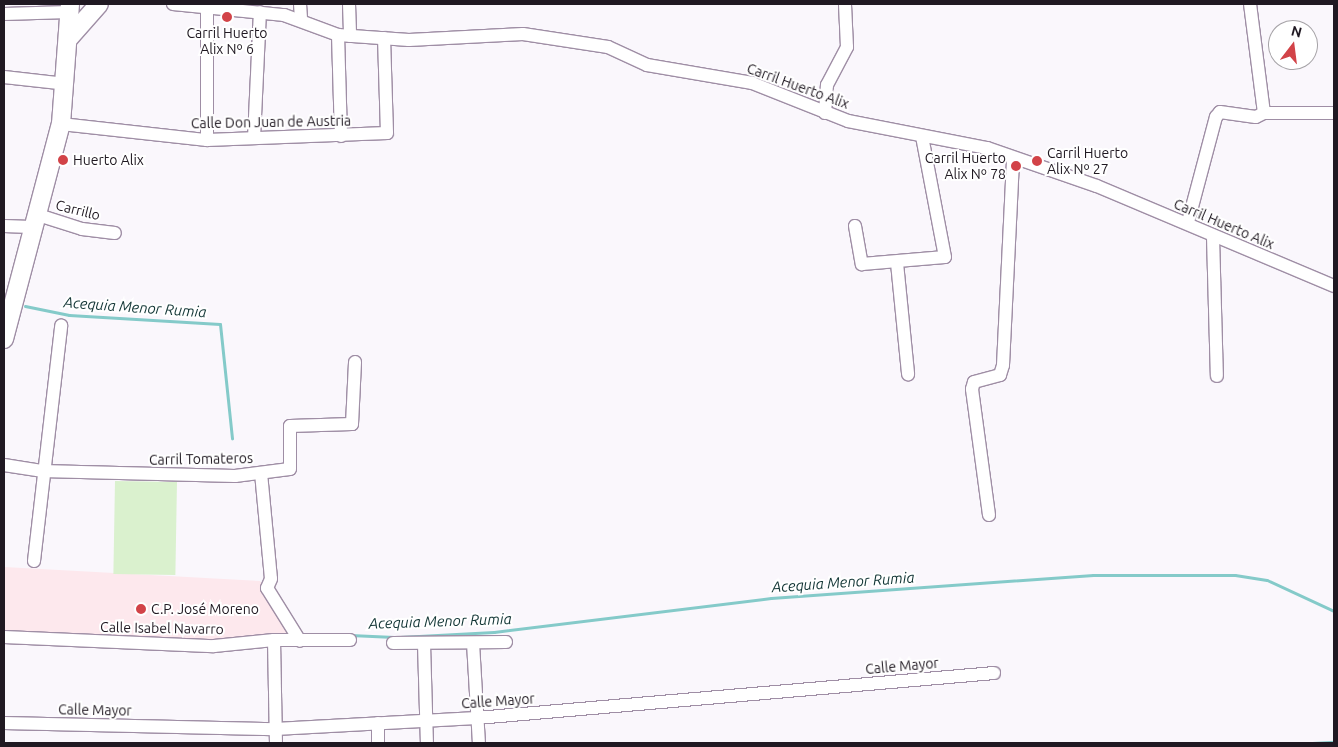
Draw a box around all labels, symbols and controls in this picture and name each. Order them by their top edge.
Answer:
marker: Carril Huerto Alix Nº 6 [221,11,233,23]
north arrow [1268,20,1318,70]
text: N [1289,22,1304,41]
place label: Carril Huerto Alix Nº 6 [186,25,268,58]
street label: Carril Huerto Alix [745,60,851,112]
street label: Calle Don Juan de Austria [191,112,351,132]
place label: Carril Huerto Alix Nº 27 [1047,145,1128,178]
place label: Carril Huerto Alix Nº 78 [925,150,1006,182]
place label: Huerto Alix [73,152,144,168]
marker: Huerto Alix [57,154,69,166]
marker: Carril Huerto Alix Nº 27 [1031,155,1043,167]
marker: Carril Huerto Alix Nº 78 [1010,160,1022,172]
street label: Carril Huerto Alix [1171,195,1277,253]
street label: Carrillo [54,196,102,224]
water label: Acequia Menor Rumia [63,293,207,321]
street label: Carril Tomateros [149,450,253,468]
water label: Acequia Menor Rumia [771,568,915,596]
place label: C.P. José Moreno [151,601,259,617]
marker: C.P. José Moreno [135,603,147,615]
water label: Acequia Menor Rumia [368,610,512,632]
street label: Calle Isabel Navarro [100,619,224,637]
street label: Calle Mayor [865,654,939,678]
street label: Calle Mayor [461,690,535,712]
street label: Calle Mayor [58,701,132,719]

